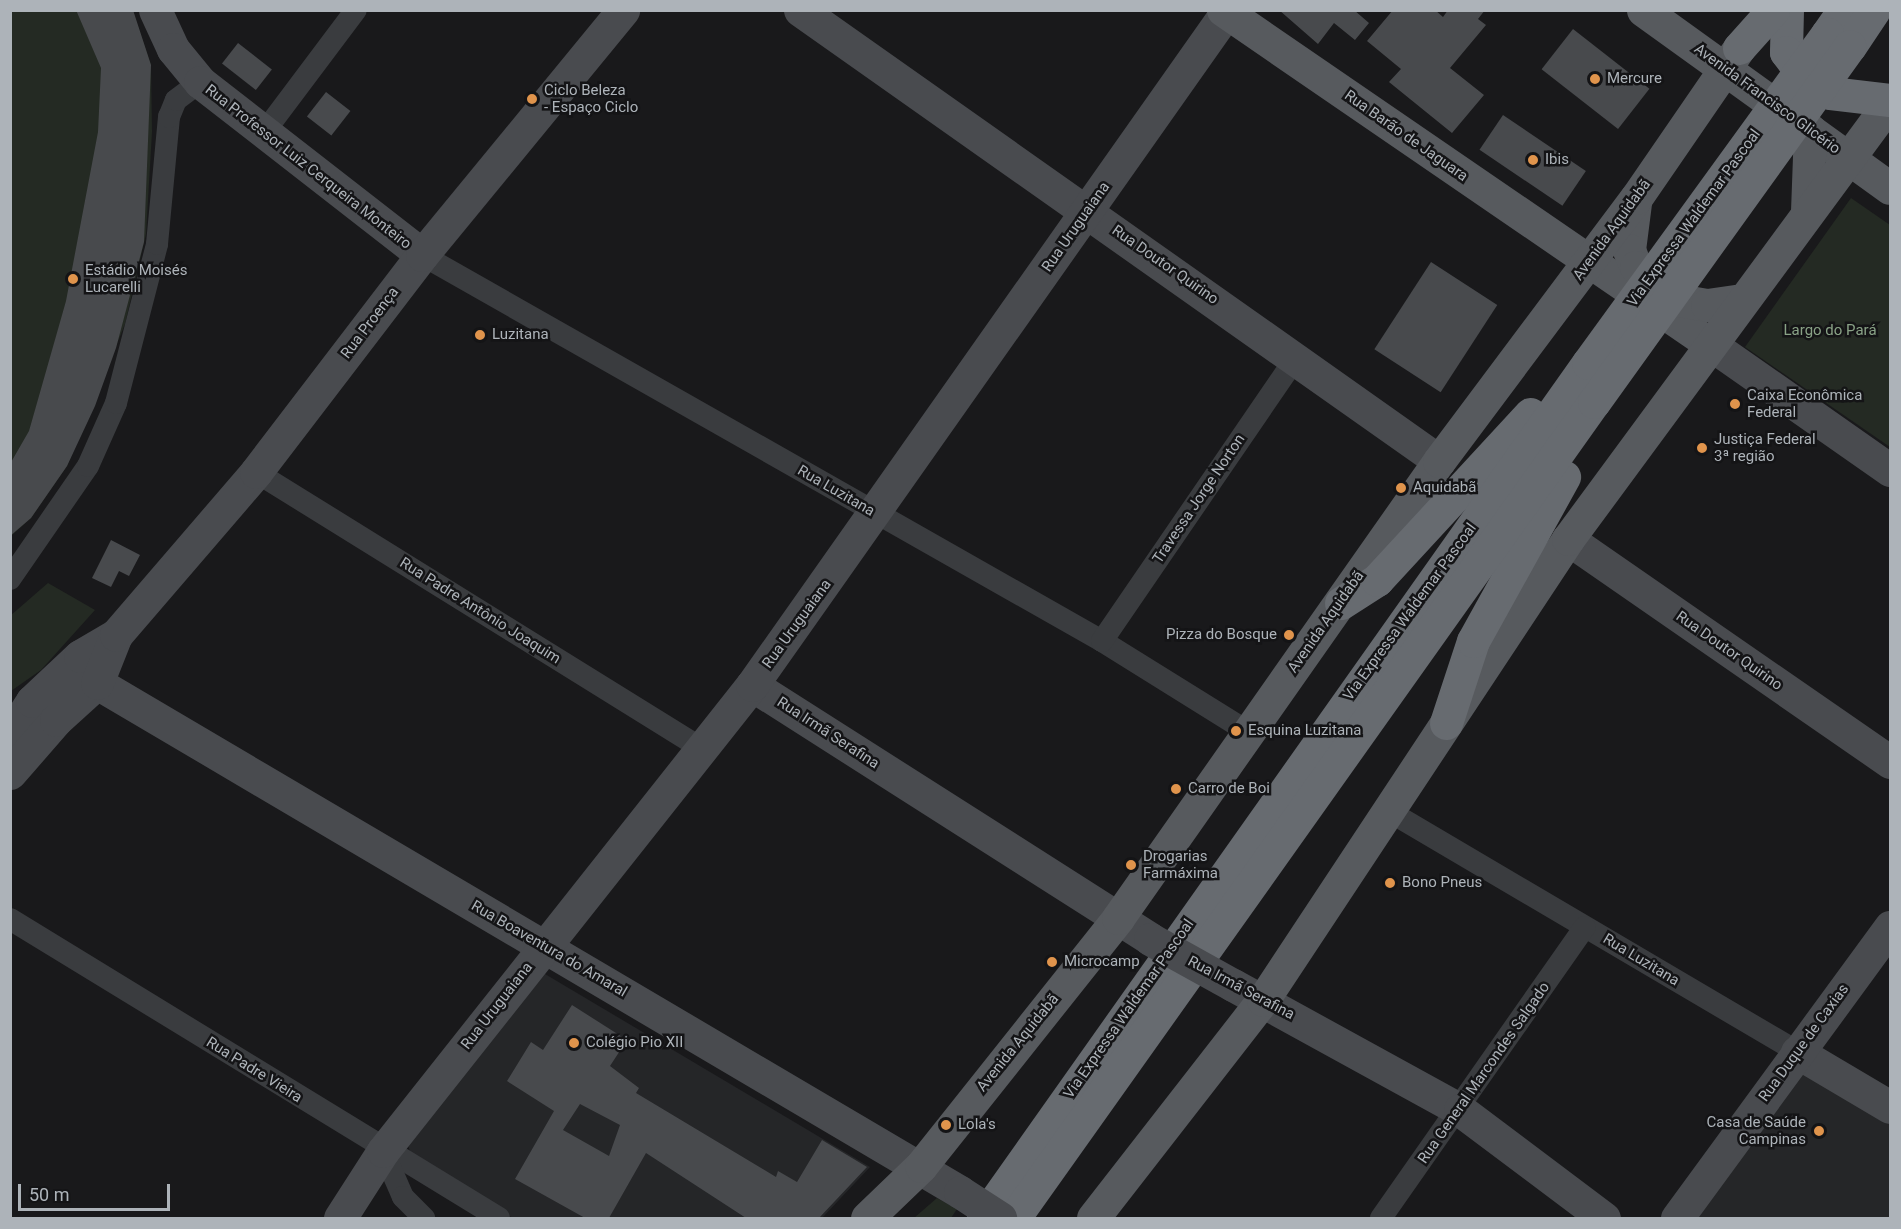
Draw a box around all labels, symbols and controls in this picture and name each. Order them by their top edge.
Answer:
street label: Avenida Francisco Glicério [1690,40,1844,158]
place label: Mercure [1607,70,1662,88]
marker: Mercure [1588,72,1602,86]
street label: Rua Professor Luiz Cerqueira Monteiro [201,81,415,253]
place label: Ciclo Beleza - Espaço Ciclo [544,81,638,116]
street label: Rua Barão de Jaguara [1341,87,1471,185]
marker: Ciclo Beleza - Espaço Ciclo [525,92,539,106]
street label: Via Expressa Waldemar Pascoal [1624,126,1764,310]
place label: Ibis [1545,151,1569,169]
marker: Ibis [1526,153,1540,167]
street label: Avenida Aquidabã [1569,176,1655,284]
street label: Rua Uruguaiana [1038,179,1114,275]
street label: Rua Doutor Quirino [1108,221,1222,309]
place label: Estádio Moisés Lucarelli [85,261,187,296]
marker: Estádio Moisés Lucarelli [66,272,80,286]
street label: Rua Proença [337,284,403,362]
park label: Largo do Pará [1783,322,1877,340]
place label: Luzitana [492,326,549,344]
marker: Luzitana [473,328,487,342]
place label: Caixa Econômica Federal [1747,386,1862,421]
marker: Caixa Econômica Federal [1728,397,1742,411]
place label: Justiça Federal 3ª região [1714,430,1816,465]
street label: Travessa Jorge Norton [1149,431,1249,567]
marker: Justiça Federal 3ª região [1695,441,1709,455]
street label: Rua Luzitana [794,462,878,520]
place label: Aquidabã [1413,479,1476,497]
marker: Aquidabã [1394,481,1408,495]
street label: Via Expressa Waldemar Pascoal [1340,520,1480,704]
street label: Rua Padre Antônio Joaquim [396,554,564,668]
street label: Avenida Aquidabã [1284,568,1368,676]
street label: Rua Uruguaiana [759,576,835,672]
street label: Rua Doutor Quirino [1672,607,1786,695]
place label: Pizza do Bosque [1166,626,1277,644]
marker: Pizza do Bosque [1282,628,1296,642]
street label: Rua Irmã Serafina [774,693,882,773]
place label: Esquina Luzitana [1248,722,1361,740]
marker: Esquina Luzitana [1229,724,1243,738]
place label: Carro de Boi [1188,780,1270,798]
marker: Carro de Boi [1169,782,1183,796]
place label: Drogarias Farmáxima [1143,847,1218,882]
marker: Drogarias Farmáxima [1124,858,1138,872]
place label: Bono Pneus [1402,874,1482,892]
marker: Bono Pneus [1383,876,1397,890]
street label: Rua Boaventura do Amaral [468,897,630,1001]
street label: Via Expressa Waldemar Pascoal [1060,916,1198,1102]
street label: Rua Luzitana [1599,930,1683,990]
street label: Rua Irmã Serafina [1185,952,1297,1024]
place label: Microcamp [1064,953,1140,971]
marker: Microcamp [1045,955,1059,969]
street label: Rua Uruguaiana [457,959,537,1053]
street label: Rua General Marcondes Salgado [1414,979,1554,1167]
street label: Rua Duque de Caxias [1755,981,1853,1105]
street label: Avenida Aquidabã [973,991,1063,1095]
street label: Rua Padre Vieira [203,1033,305,1107]
place label: Colégio Pio XII [586,1034,683,1052]
marker: Colégio Pio XII [567,1036,581,1050]
place label: Casa de Saúde Campinas [1707,1113,1806,1148]
place label: Lola's [958,1116,996,1134]
marker: Lola's [939,1118,953,1132]
marker: Casa de Saúde Campinas [1810,1122,1828,1140]
scale bar [21,1172,172,1210]
text: 50 m [29,1184,69,1205]

